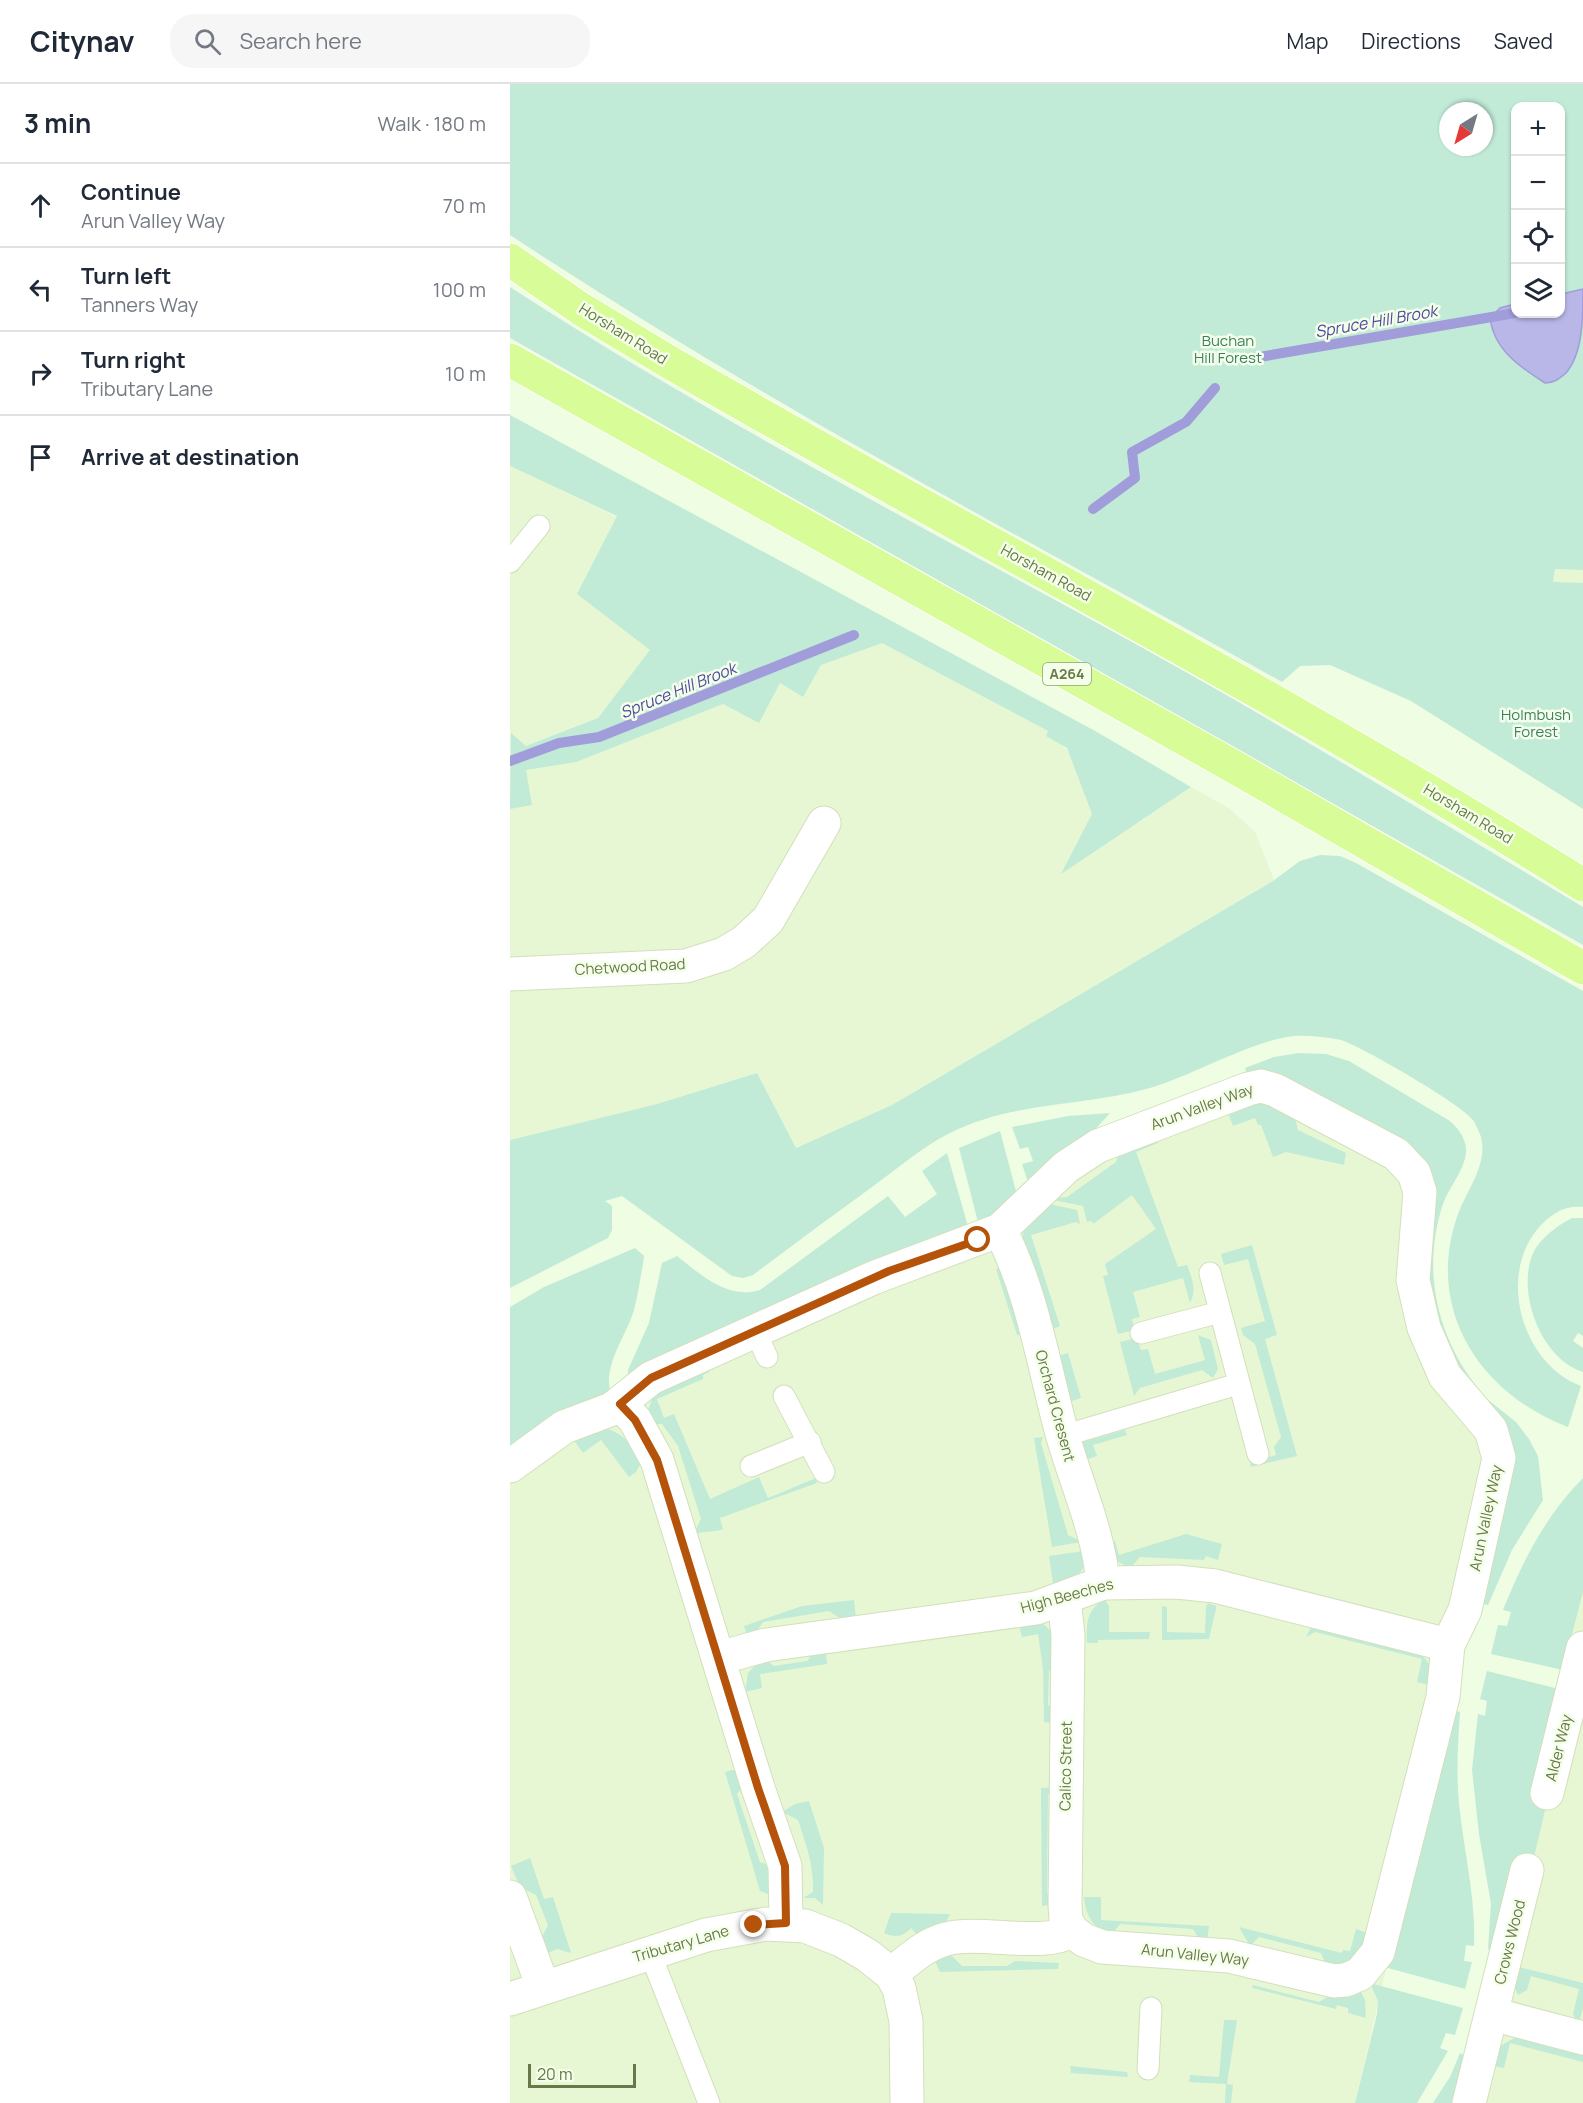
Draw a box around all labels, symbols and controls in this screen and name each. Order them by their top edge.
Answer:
search box [170,14,590,68]
text: Citynav [30,22,134,60]
icon: search [191,25,224,58]
text: Search here [239,26,362,56]
text: Map [1287,27,1328,55]
text: Directions [1361,27,1461,55]
text: Saved [1494,27,1553,55]
north arrow [1439,102,1493,156]
map controls [1511,102,1565,318]
button: + [1511,102,1565,156]
text: 3 min [24,105,91,141]
text: Walk · 180 m [377,110,486,137]
button: − [1511,156,1565,210]
text: Continue [81,177,181,207]
icon: ahead [24,189,57,222]
text: 70 m [443,192,486,219]
text: Arun Valley Way [81,207,225,234]
button: locate [1511,210,1565,264]
text: Turn left [81,261,171,291]
button: layers [1511,264,1565,318]
icon: left [24,273,57,306]
text: 100 m [433,276,486,303]
text: Tanners Way [81,291,198,318]
street label: Horsham Road [575,298,672,369]
water label: Spruce Hill Brook [1313,299,1441,343]
park label: Buchan Hill Forest [1194,330,1262,368]
text: Turn right [81,345,186,375]
icon: right [24,357,57,390]
text: 10 m [445,360,486,387]
text: Tributary Lane [81,375,213,402]
icon: arrive [24,441,57,474]
text: Arrive at destination [81,442,299,472]
street label: Horsham Road [997,539,1095,606]
water label: Spruce Hill Brook [617,656,741,723]
road number: A264 [1043,663,1091,685]
park label: Holmbush Forest [1501,704,1571,742]
street label: Horsham Road [1420,779,1517,848]
street label: Chetwood Road [574,953,686,980]
street label: Arun Valley Way [1147,1078,1256,1135]
route start [964,1226,990,1252]
street label: Orchard Cresent [1030,1348,1080,1464]
street label: Arun Valley Way [1464,1463,1507,1573]
street label: High Beeches [1018,1573,1116,1618]
street label: Alder Way [1540,1712,1577,1784]
street label: Calico Street [1054,1721,1077,1811]
street label: Crows Wood [1489,1897,1530,1986]
route end [740,1911,766,1937]
street label: Tributary Lane [630,1920,732,1967]
street label: Arun Valley Way [1140,1938,1250,1971]
scale bar [528,2061,636,2088]
text: 20 m [537,2063,573,2085]

